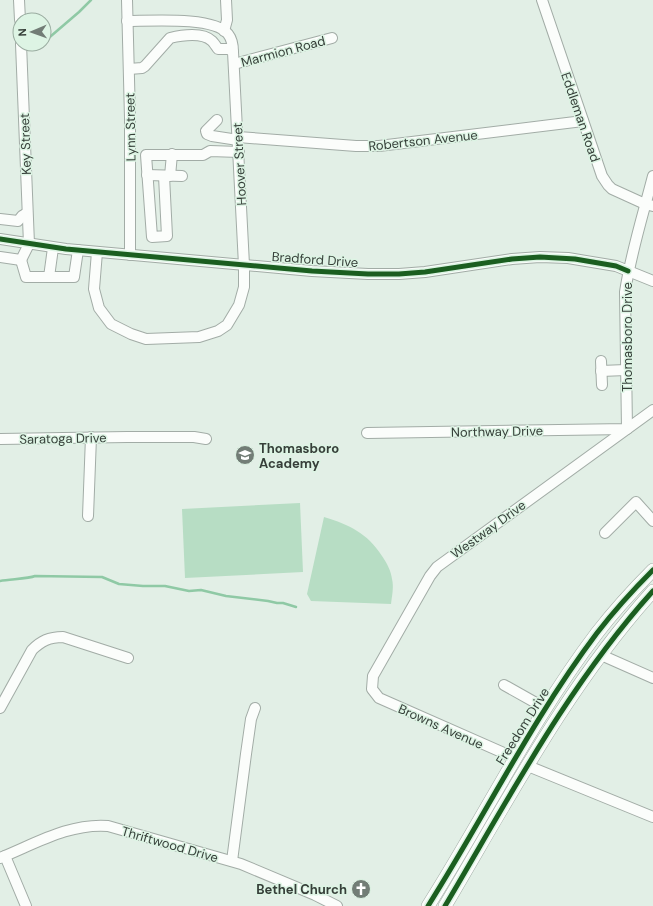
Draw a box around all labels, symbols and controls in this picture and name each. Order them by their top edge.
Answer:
north arrow [12,12,52,52]
text: N [15,28,29,37]
street label: Marmion Road [239,32,327,71]
street label: Eddleman Road [557,70,604,164]
street label: Lynn Street [121,93,140,161]
street label: Key Street [16,113,35,175]
street label: Hoover Street [229,122,250,206]
street label: Robertson Avenue [368,126,479,155]
street label: Bradford Drive [271,248,359,271]
street label: Thomasboro Drive [619,282,636,392]
street label: Northway Drive [451,422,543,441]
street label: Saratoga Drive [19,429,107,448]
place label: Thomasboro Academy [259,440,339,472]
school or university icon: Thomasboro Academy [234,444,256,466]
street label: Westway Drive [447,496,529,562]
street label: Freedom Drive [492,684,553,768]
street label: Browns Avenue [396,700,486,753]
street label: Thriftwood Drive [120,823,220,866]
church icon: Bethel Church [350,878,372,900]
place label: Bethel Church [256,881,347,898]

